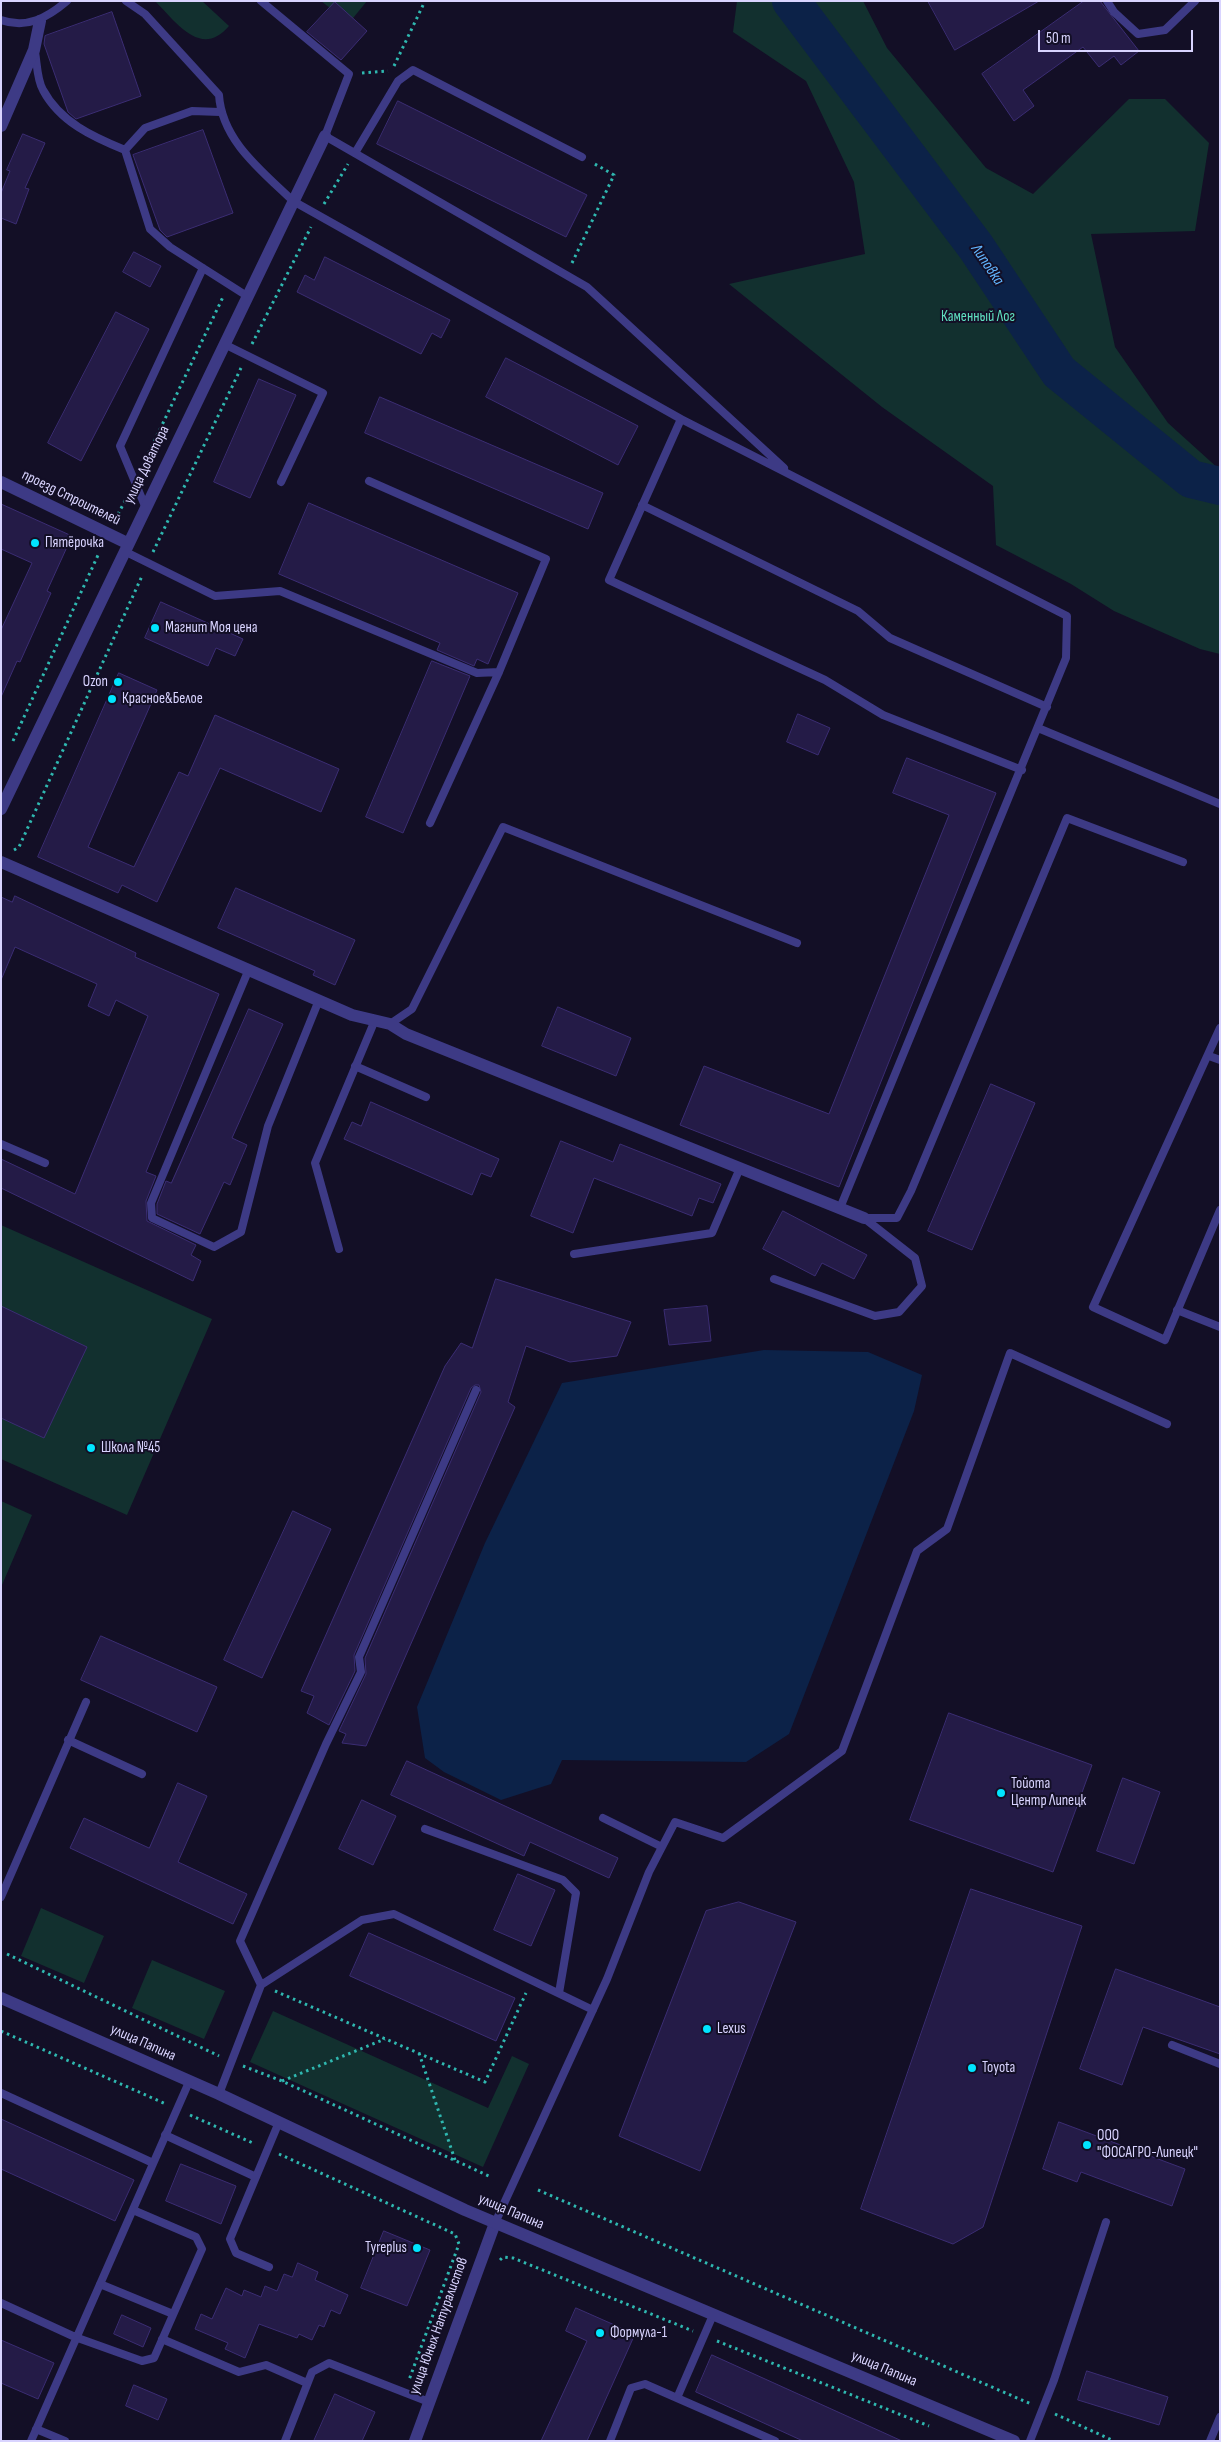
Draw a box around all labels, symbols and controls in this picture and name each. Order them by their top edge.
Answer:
scale bar [1041,20,1196,52]
text: 50 m [1046,29,1071,48]
water label: Липовка [966,241,1008,289]
park label: Каменный Лог [941,308,1015,326]
street label: улица Доватора [120,423,174,507]
street label: проезд Строителей [19,466,123,530]
place label: Пятёрочка [45,534,104,552]
marker: Пятёрочка [29,537,41,549]
place label: Магнит Моя цена [165,619,258,637]
marker: Магнит Моя цена [149,622,161,634]
place label: Ozon [83,673,108,691]
marker: Ozon [112,676,124,688]
place label: Красное&Белое [122,690,203,708]
marker: Красное&Белое [106,693,118,705]
place label: Школа №45 [101,1439,160,1457]
marker: Школа №45 [85,1442,97,1454]
place label: Тойота Центр Липецк [1011,1775,1086,1810]
marker: Тойота Центр Липецк [995,1787,1007,1799]
place label: Lexus [717,2020,746,2038]
street label: улица Папина [107,2021,179,2065]
marker: Lexus [701,2023,713,2035]
place label: Toyota [982,2059,1015,2077]
marker: Toyota [966,2062,978,2074]
place label: ООО "ФОСАГРО-Липецк" [1097,2127,1198,2162]
marker: ООО "ФОСАГРО-Липецк" [1081,2139,1093,2151]
street label: улица Папина [475,2190,547,2234]
place label: Tyreplus [365,2239,407,2257]
marker: Tyreplus [411,2242,423,2254]
street label: улица Юных Натуралистов [406,2255,472,2397]
place label: Формула-1 [610,2324,667,2342]
marker: Формула-1 [594,2327,606,2339]
street label: улица Папина [848,2347,920,2391]

